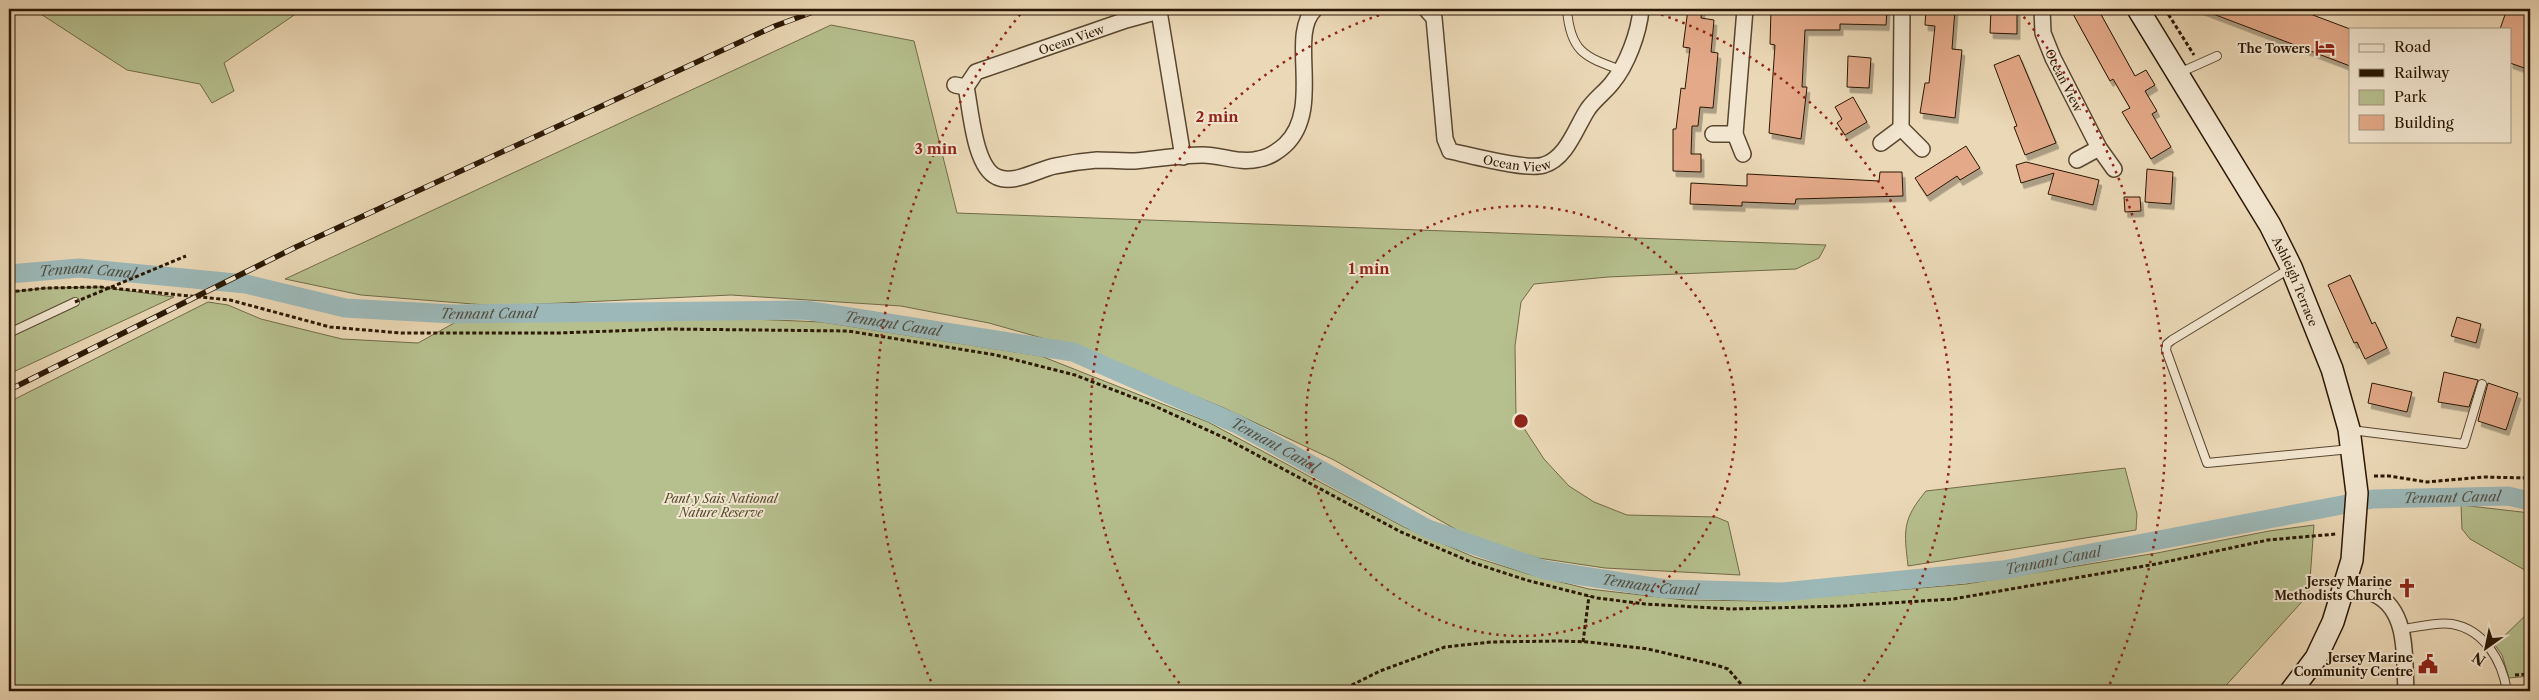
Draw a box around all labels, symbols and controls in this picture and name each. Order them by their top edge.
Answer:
street label: Ocean View [1036,20,1107,57]
legend [2349,28,2512,142]
hotel icon: The Towers [2314,37,2336,59]
text: Road [2394,37,2431,56]
place label: The Towers [2237,41,2310,56]
street label: Ocean View [2043,47,2087,115]
text: Railway [2394,63,2450,82]
text: Park [2394,87,2428,106]
text: 2 min [1195,107,1239,126]
text: Building [2394,113,2454,132]
text: 3 min [915,139,958,158]
street label: Ocean View [1482,151,1554,174]
street label: Ashleigh Terrace [2269,233,2322,329]
water label: Tennant Canal [38,259,138,283]
text: 1 min [1348,259,1390,278]
water label: Tennant Canal [440,304,539,323]
water label: Tennant Canal [843,307,944,340]
centre of rings [1512,412,1530,430]
water label: Tennant Canal [1229,414,1323,477]
water label: Tennant Canal [2403,487,2503,507]
park label: Pant y Sais National Nature Reserve [663,491,779,520]
water label: Tennant Canal [2004,542,2104,578]
water label: Tennant Canal [1601,570,1701,599]
place label: Jersey Marine Methodists Church [2274,574,2393,603]
church icon: Jersey Marine Methodists Church [2396,577,2418,599]
north arrow [2462,622,2512,672]
text: N [2469,648,2489,670]
place label: Jersey Marine Community Centre [2294,650,2413,679]
public building icon: Jersey Marine Community Centre [2417,653,2439,675]

